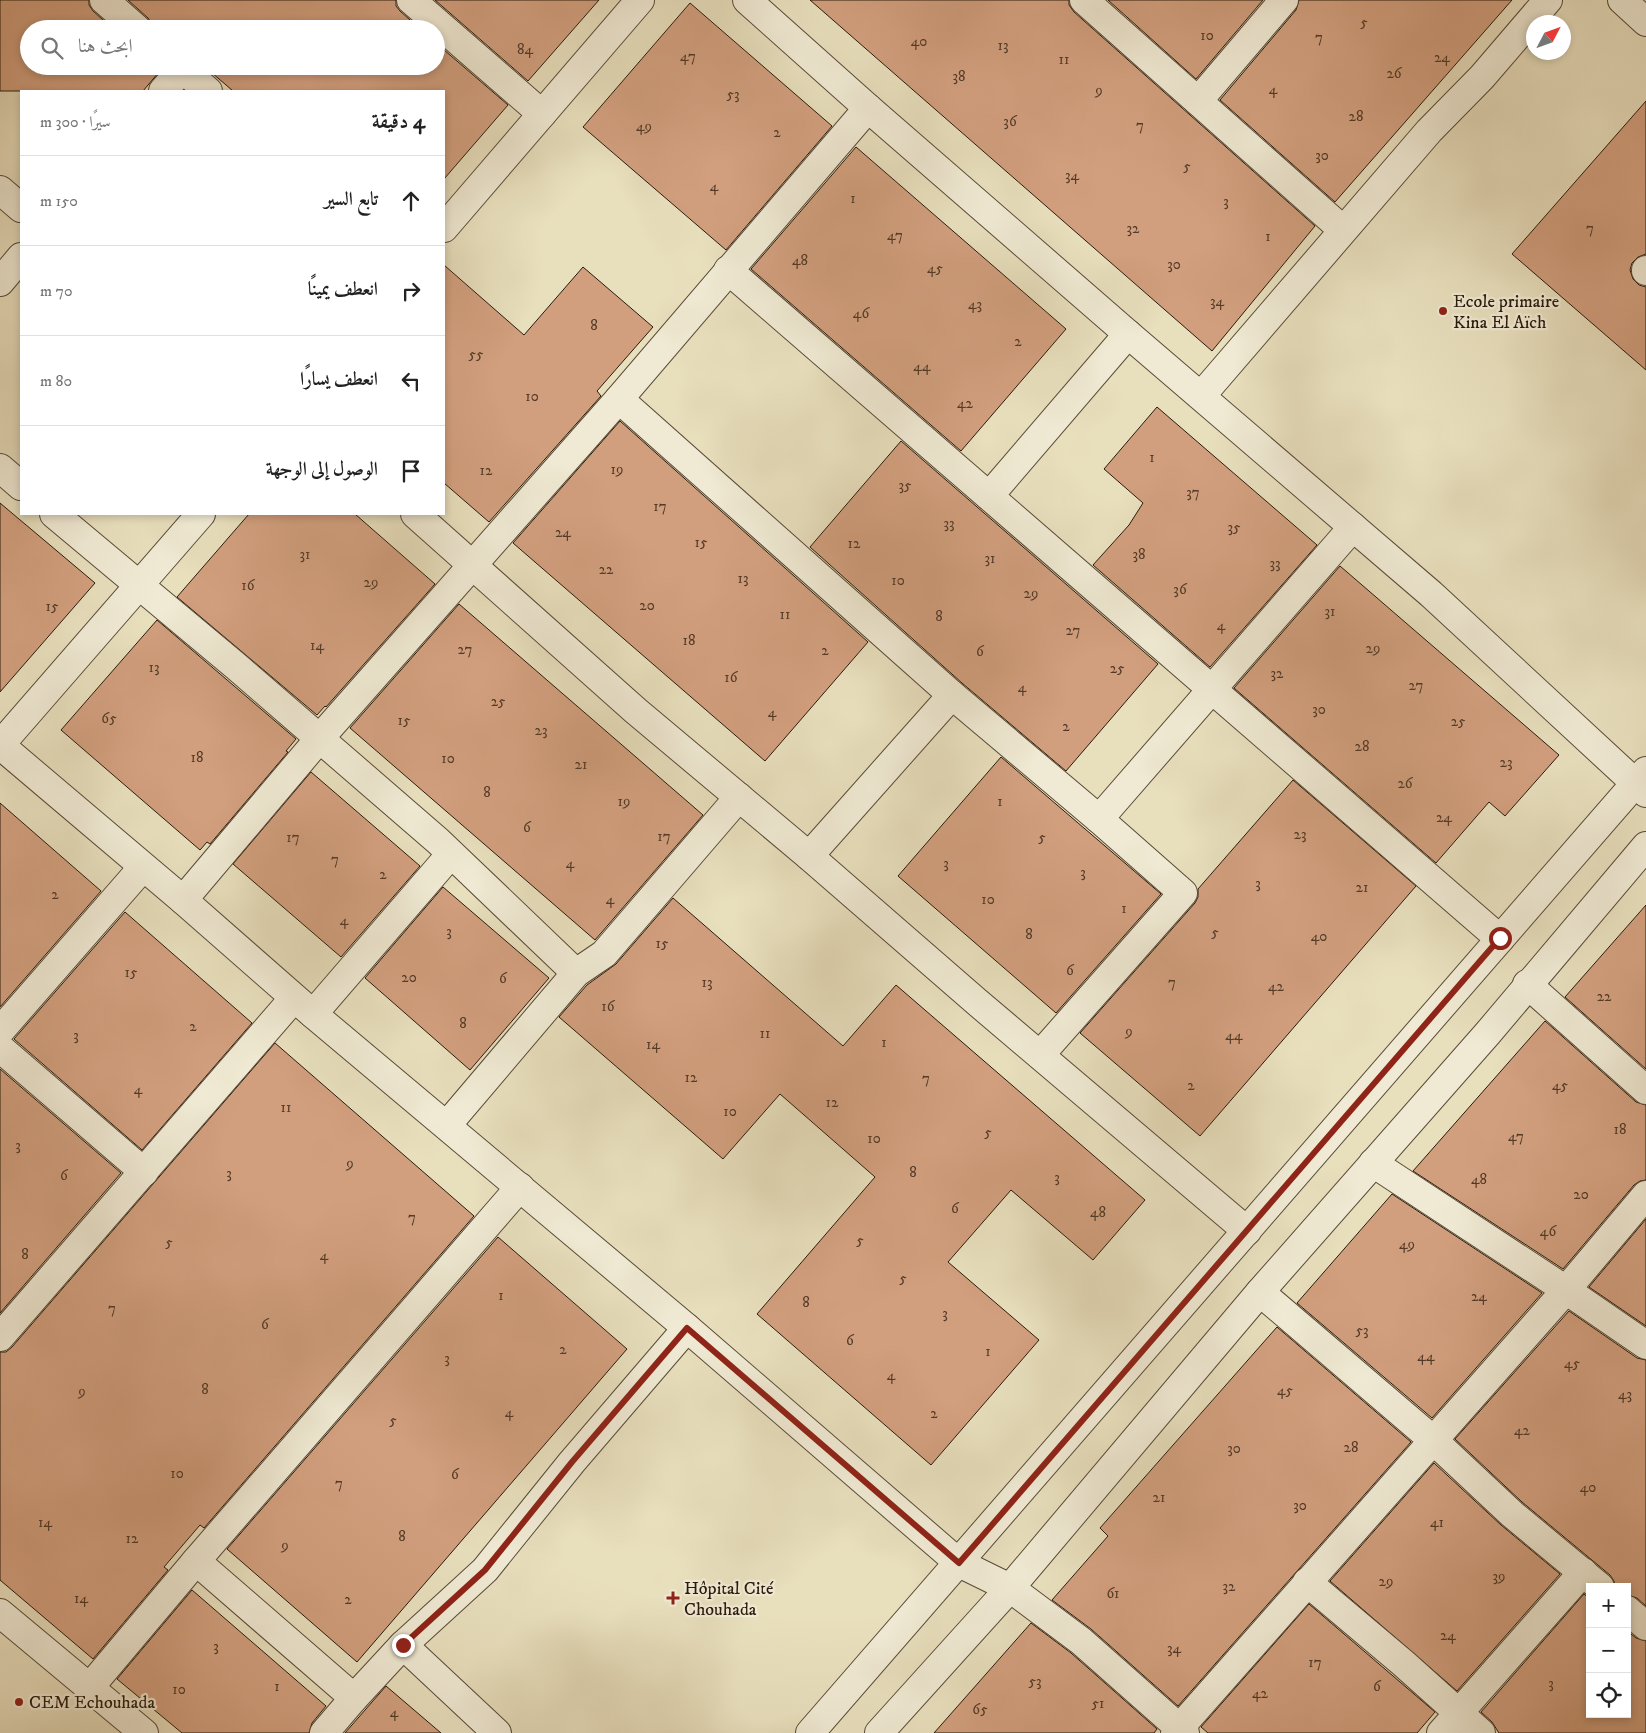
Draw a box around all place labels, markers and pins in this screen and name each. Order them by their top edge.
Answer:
place label: Ecole primaire Kina El Aïch [1453,291,1559,334]
marker: Ecole primaire Kina El Aïch [1437,305,1449,317]
place label: Hôpital Cité Chouhada [684,1578,774,1621]
marker: Hôpital Cité Chouhada [666,1591,680,1605]
place label: CEM Echouhada [29,1692,155,1714]
marker: CEM Echouhada [13,1696,25,1708]

